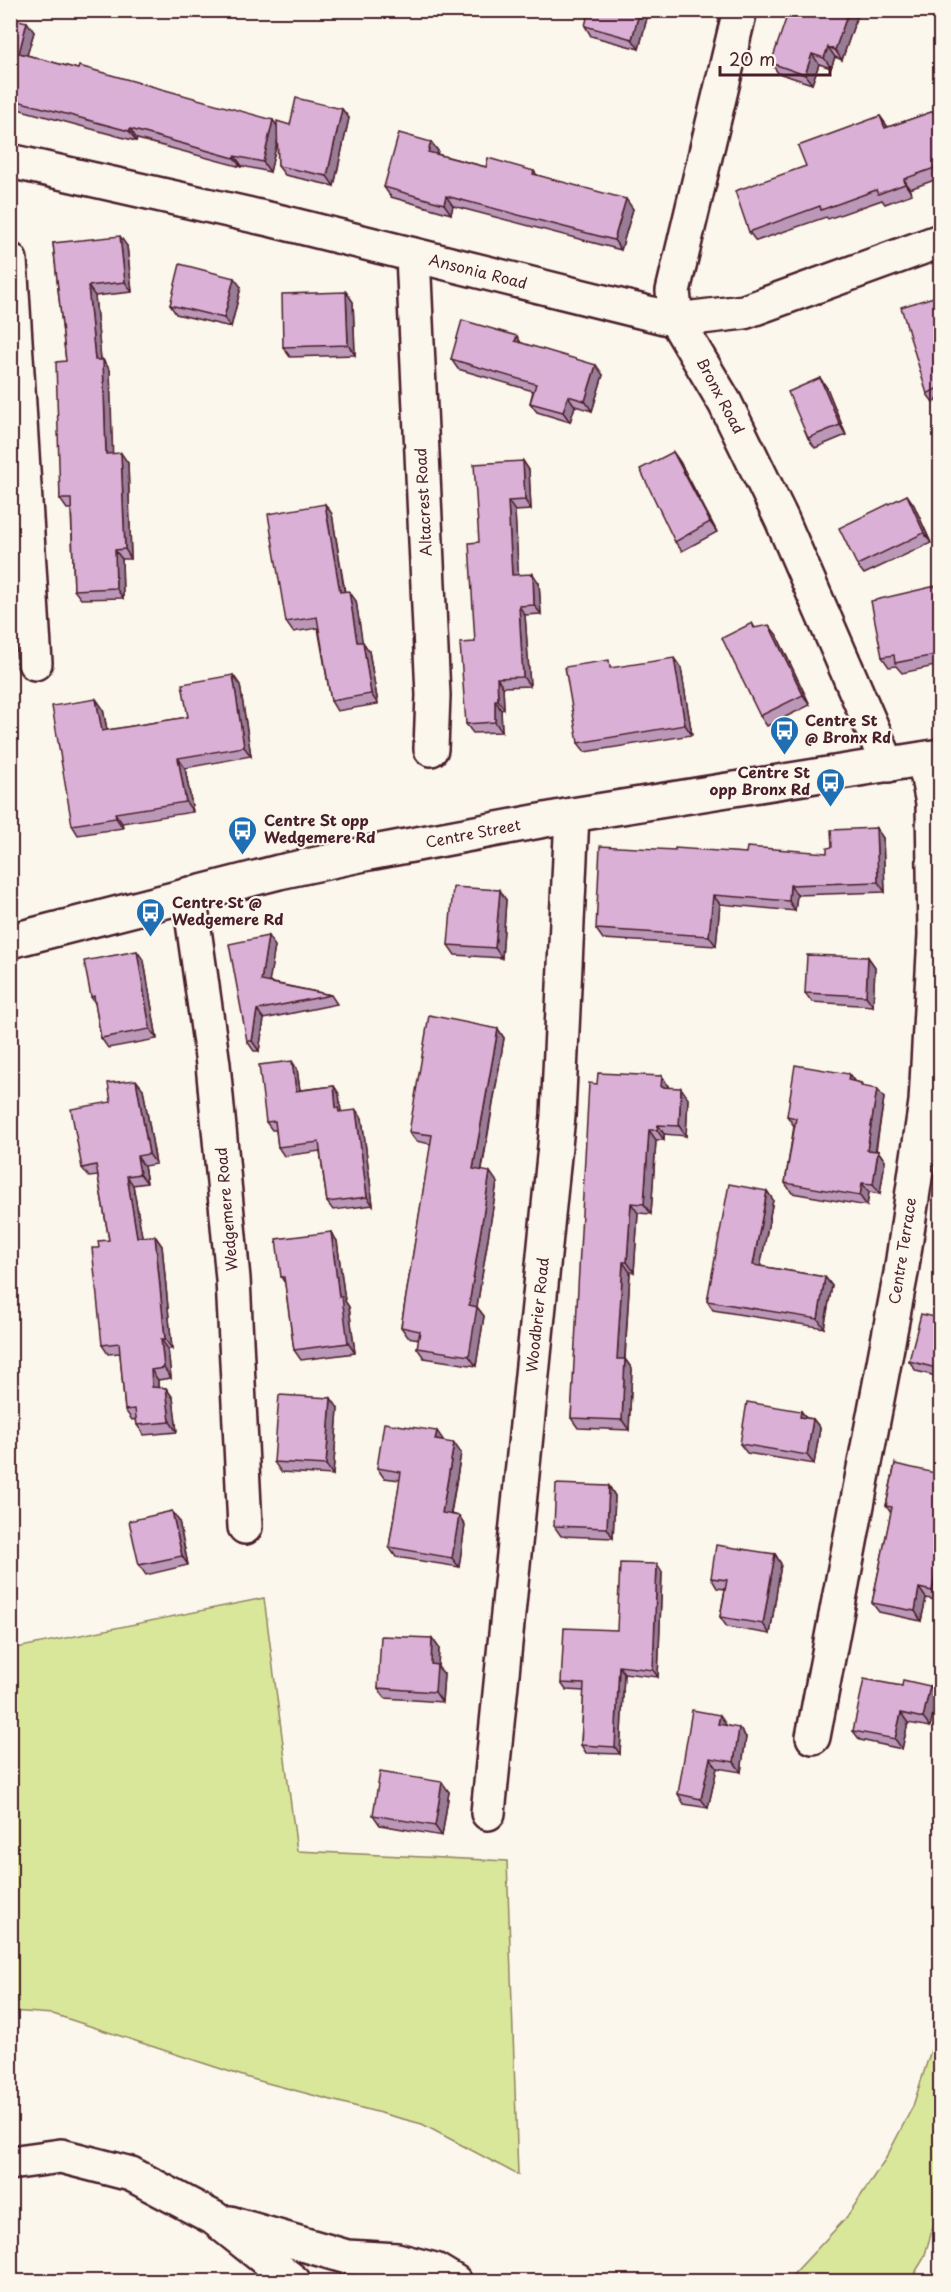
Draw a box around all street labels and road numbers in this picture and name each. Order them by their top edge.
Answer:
street label: Ansonia Road [427,247,530,294]
street label: Bronx Road [692,353,751,438]
street label: Altacrest Road [408,447,437,557]
street label: Centre Street [423,812,522,853]
street label: Wedgemere Road [209,1146,242,1272]
street label: Centre Terrace [882,1196,921,1306]
street label: Woodbrier Road [519,1256,554,1374]

